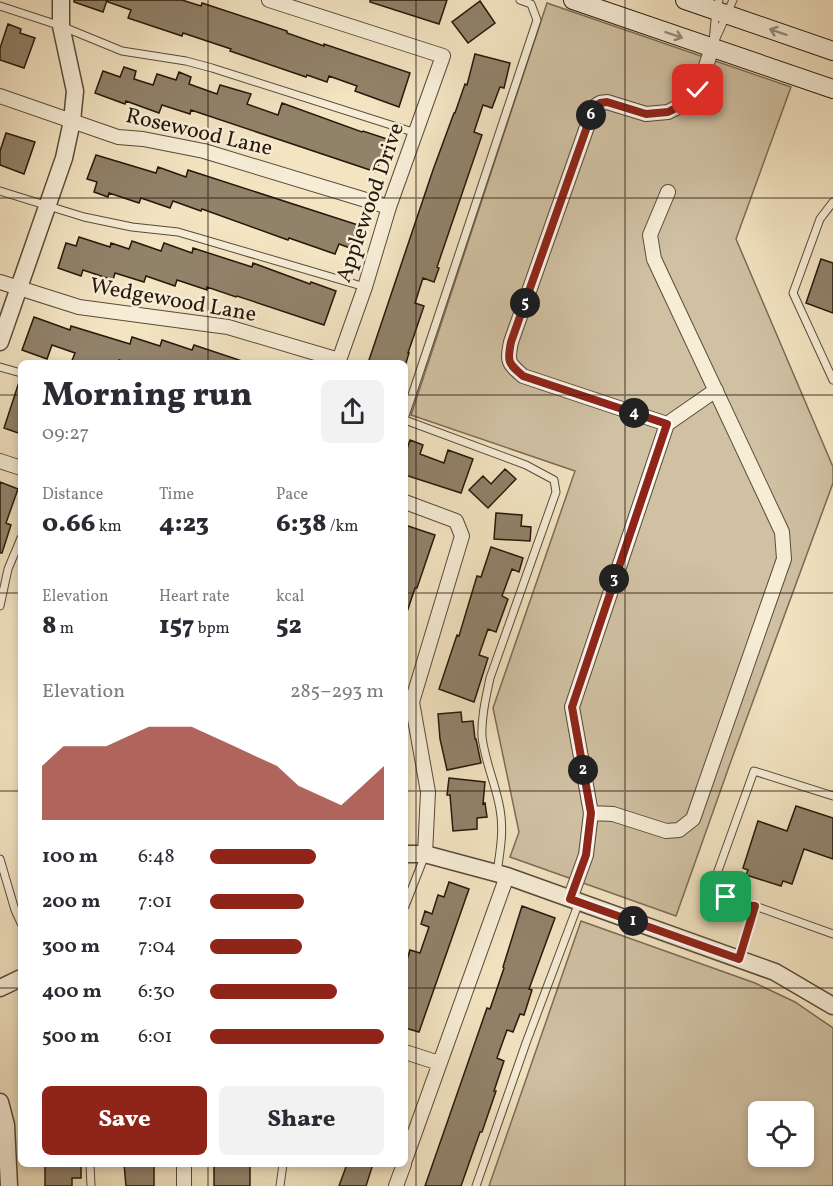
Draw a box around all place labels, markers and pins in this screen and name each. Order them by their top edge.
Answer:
pin [672,64,723,115]
pin: 6 [576,100,606,130]
pin: 5 [510,288,540,318]
pin: 4 [619,398,649,428]
pin: 3 [599,564,629,594]
pin: 2 [568,755,598,785]
pin [700,871,751,922]
pin: 1 [618,906,648,936]

